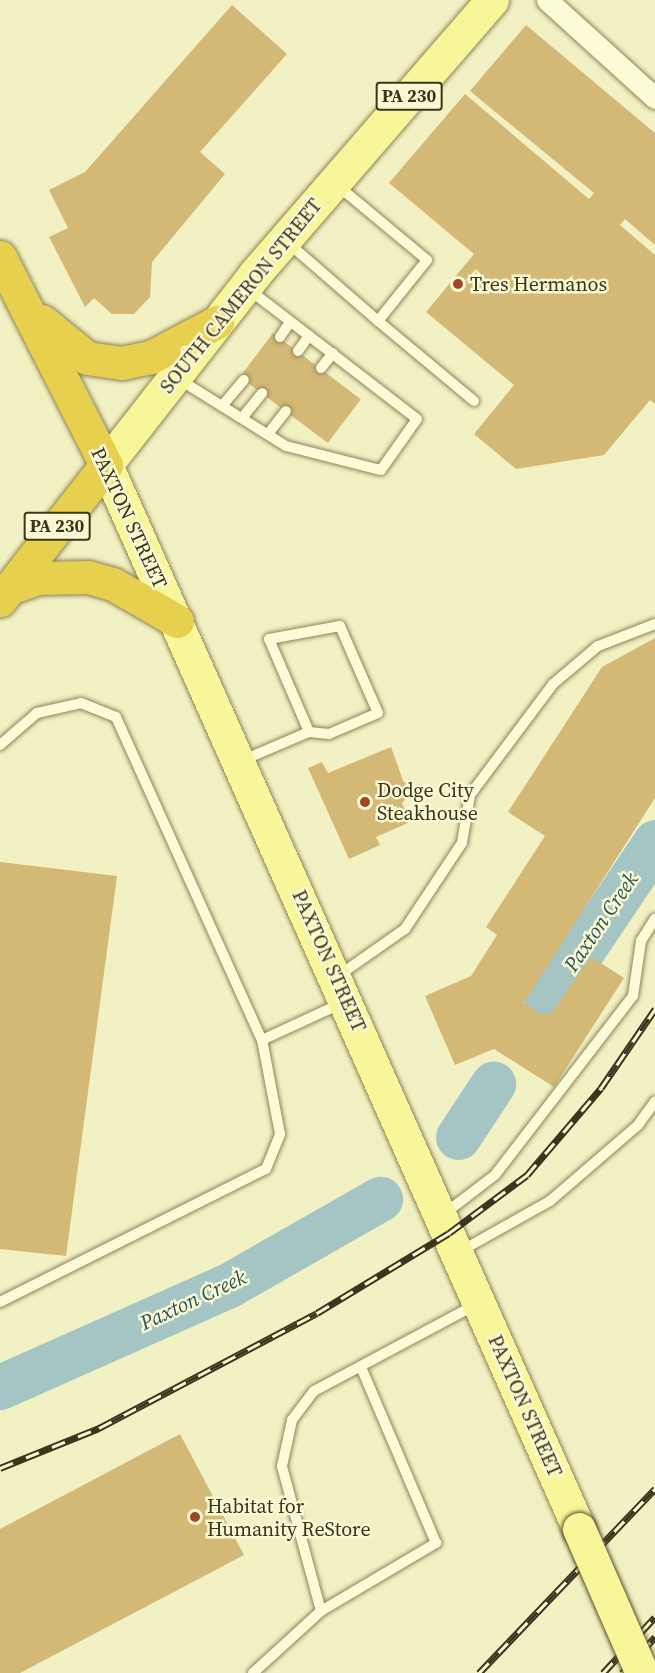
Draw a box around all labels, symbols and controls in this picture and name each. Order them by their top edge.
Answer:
road number: PA 230 [374,81,444,111]
street label: SOUTH CAMERON STREET [155,194,327,398]
place label: Tres Hermanos [470,272,607,296]
marker: Tres Hermanos [451,277,465,291]
street label: PAXTON STREET [86,444,172,592]
road number: PA 230 [22,511,92,541]
place label: Dodge City Steakhouse [377,778,478,825]
marker: Dodge City Steakhouse [358,795,372,809]
water label: Paxton Creek [559,868,643,976]
street label: PAXTON STREET [287,886,371,1036]
water label: Paxton Creek [136,1264,250,1336]
street label: PAXTON STREET [483,1331,567,1481]
place label: Habitat for Humanity ReStore [207,1494,371,1541]
marker: Habitat for Humanity ReStore [188,1510,202,1524]

